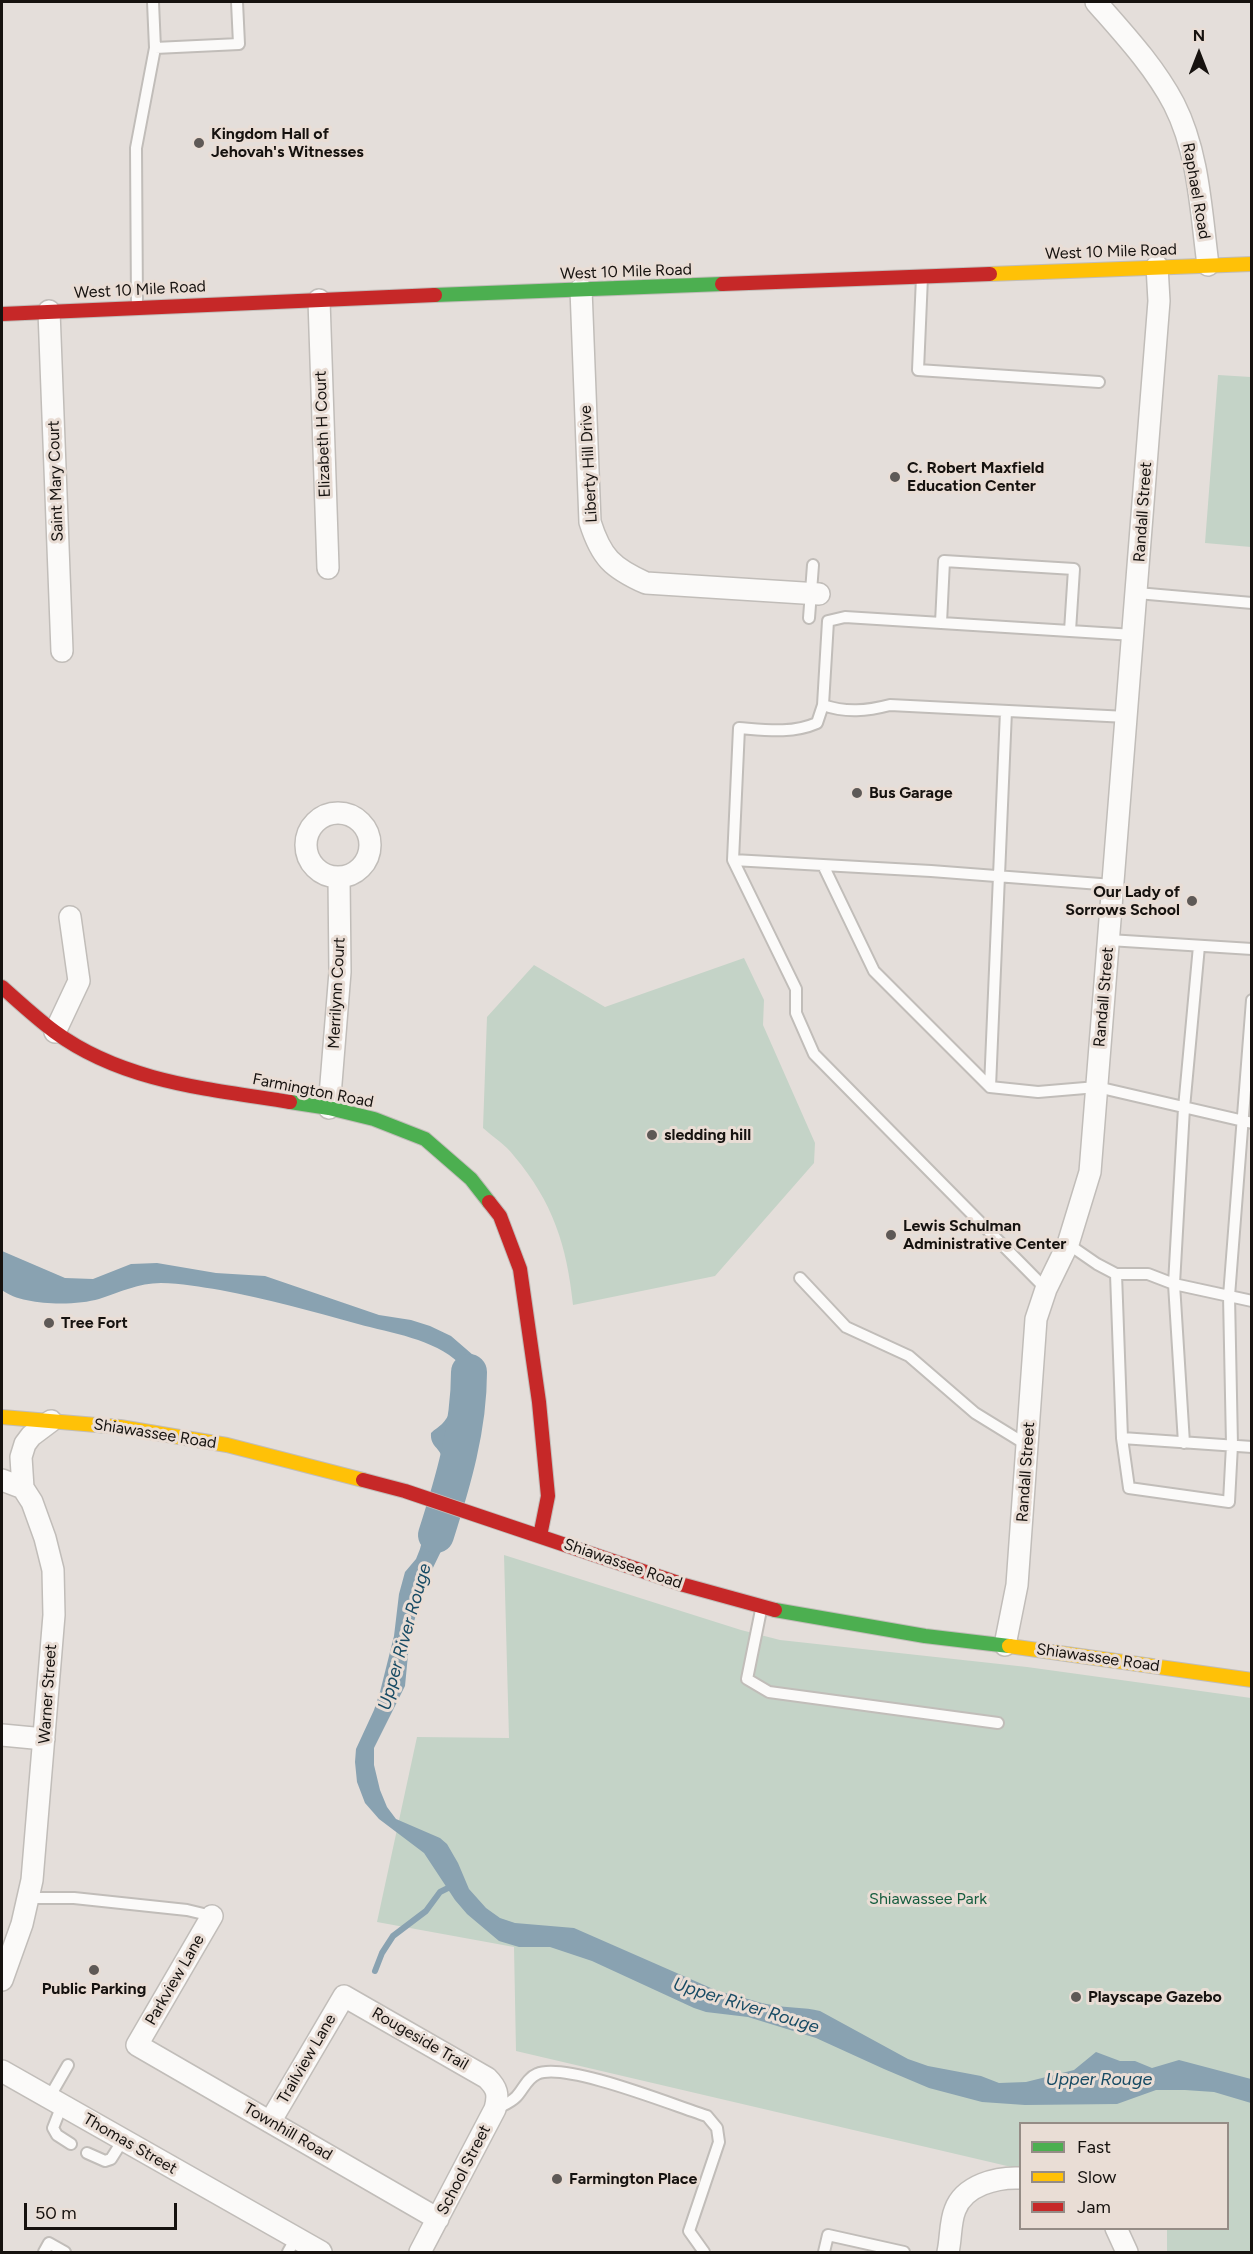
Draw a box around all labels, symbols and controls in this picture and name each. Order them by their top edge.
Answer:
north arrow [1169,24,1229,84]
text: N [1193,26,1205,45]
place label: Kingdom Hall of Jehovah's Witnesses [211,124,364,162]
marker: Kingdom Hall of Jehovah's Witnesses [192,136,206,150]
street label: Raphael Road [1178,141,1214,241]
street label: West 10 Mile Road [1045,240,1177,264]
street label: West 10 Mile Road [560,260,692,284]
street label: West 10 Mile Road [74,277,206,303]
street label: Elizabeth H Court [311,370,335,498]
street label: Liberty Hill Drive [576,405,602,523]
street label: Saint Mary Court [44,420,68,542]
place label: C. Robert Maxfield Education Center [907,458,1044,496]
street label: Randall Street [1130,461,1156,563]
marker: C. Robert Maxfield Education Center [888,470,902,484]
place label: Bus Garage [869,783,953,803]
marker: Bus Garage [850,786,864,800]
place label: Our Lady of Sorrows School [1065,882,1180,920]
marker: Our Lady of Sorrows School [1185,894,1199,908]
street label: Merrilynn Court [324,937,350,1049]
street label: Randall Street [1090,946,1118,1048]
street label: Farmington Road [251,1070,375,1112]
place label: sledding hill [664,1125,751,1145]
marker: sledding hill [645,1128,659,1142]
place label: Lewis Schulman Administrative Center [903,1216,1066,1254]
marker: Lewis Schulman Administrative Center [884,1228,898,1242]
place label: Tree Fort [61,1313,128,1333]
marker: Tree Fort [42,1316,56,1330]
street label: Shiawassee Road [92,1415,218,1453]
street label: Randall Street [1013,1421,1039,1523]
street label: Shiawassee Road [561,1535,685,1593]
water label: Upper River Rouge [374,1561,436,1713]
street label: Shiawassee Road [1035,1640,1161,1676]
street label: Warner Street [35,1643,61,1745]
park label: Shiawassee Park [869,1889,987,1909]
street label: Parkview Lane [141,1931,209,2029]
marker: Public Parking [87,1963,101,1977]
water label: Upper River Rouge [670,1974,822,2038]
place label: Public Parking [42,1979,146,1999]
place label: Playscape Gazebo [1088,1987,1222,2007]
marker: Playscape Gazebo [1069,1990,1083,2004]
street label: Rougeside Trail [368,2004,472,2074]
street label: Trailview Lane [274,2011,340,2107]
water label: Upper Rouge [1046,2069,1152,2091]
street label: Townhill Road [240,2099,336,2165]
street label: Thomas Street [80,2109,180,2179]
street label: School Street [433,2122,495,2218]
legend [1019,2122,1229,2230]
text: Fast [1077,2136,1111,2158]
text: Slow [1077,2166,1116,2188]
place label: Farmington Place [569,2169,697,2189]
marker: Farmington Place [550,2172,564,2186]
scale bar [27,2191,180,2229]
text: Jam [1077,2196,1111,2218]
text: 50 m [35,2202,77,2224]

